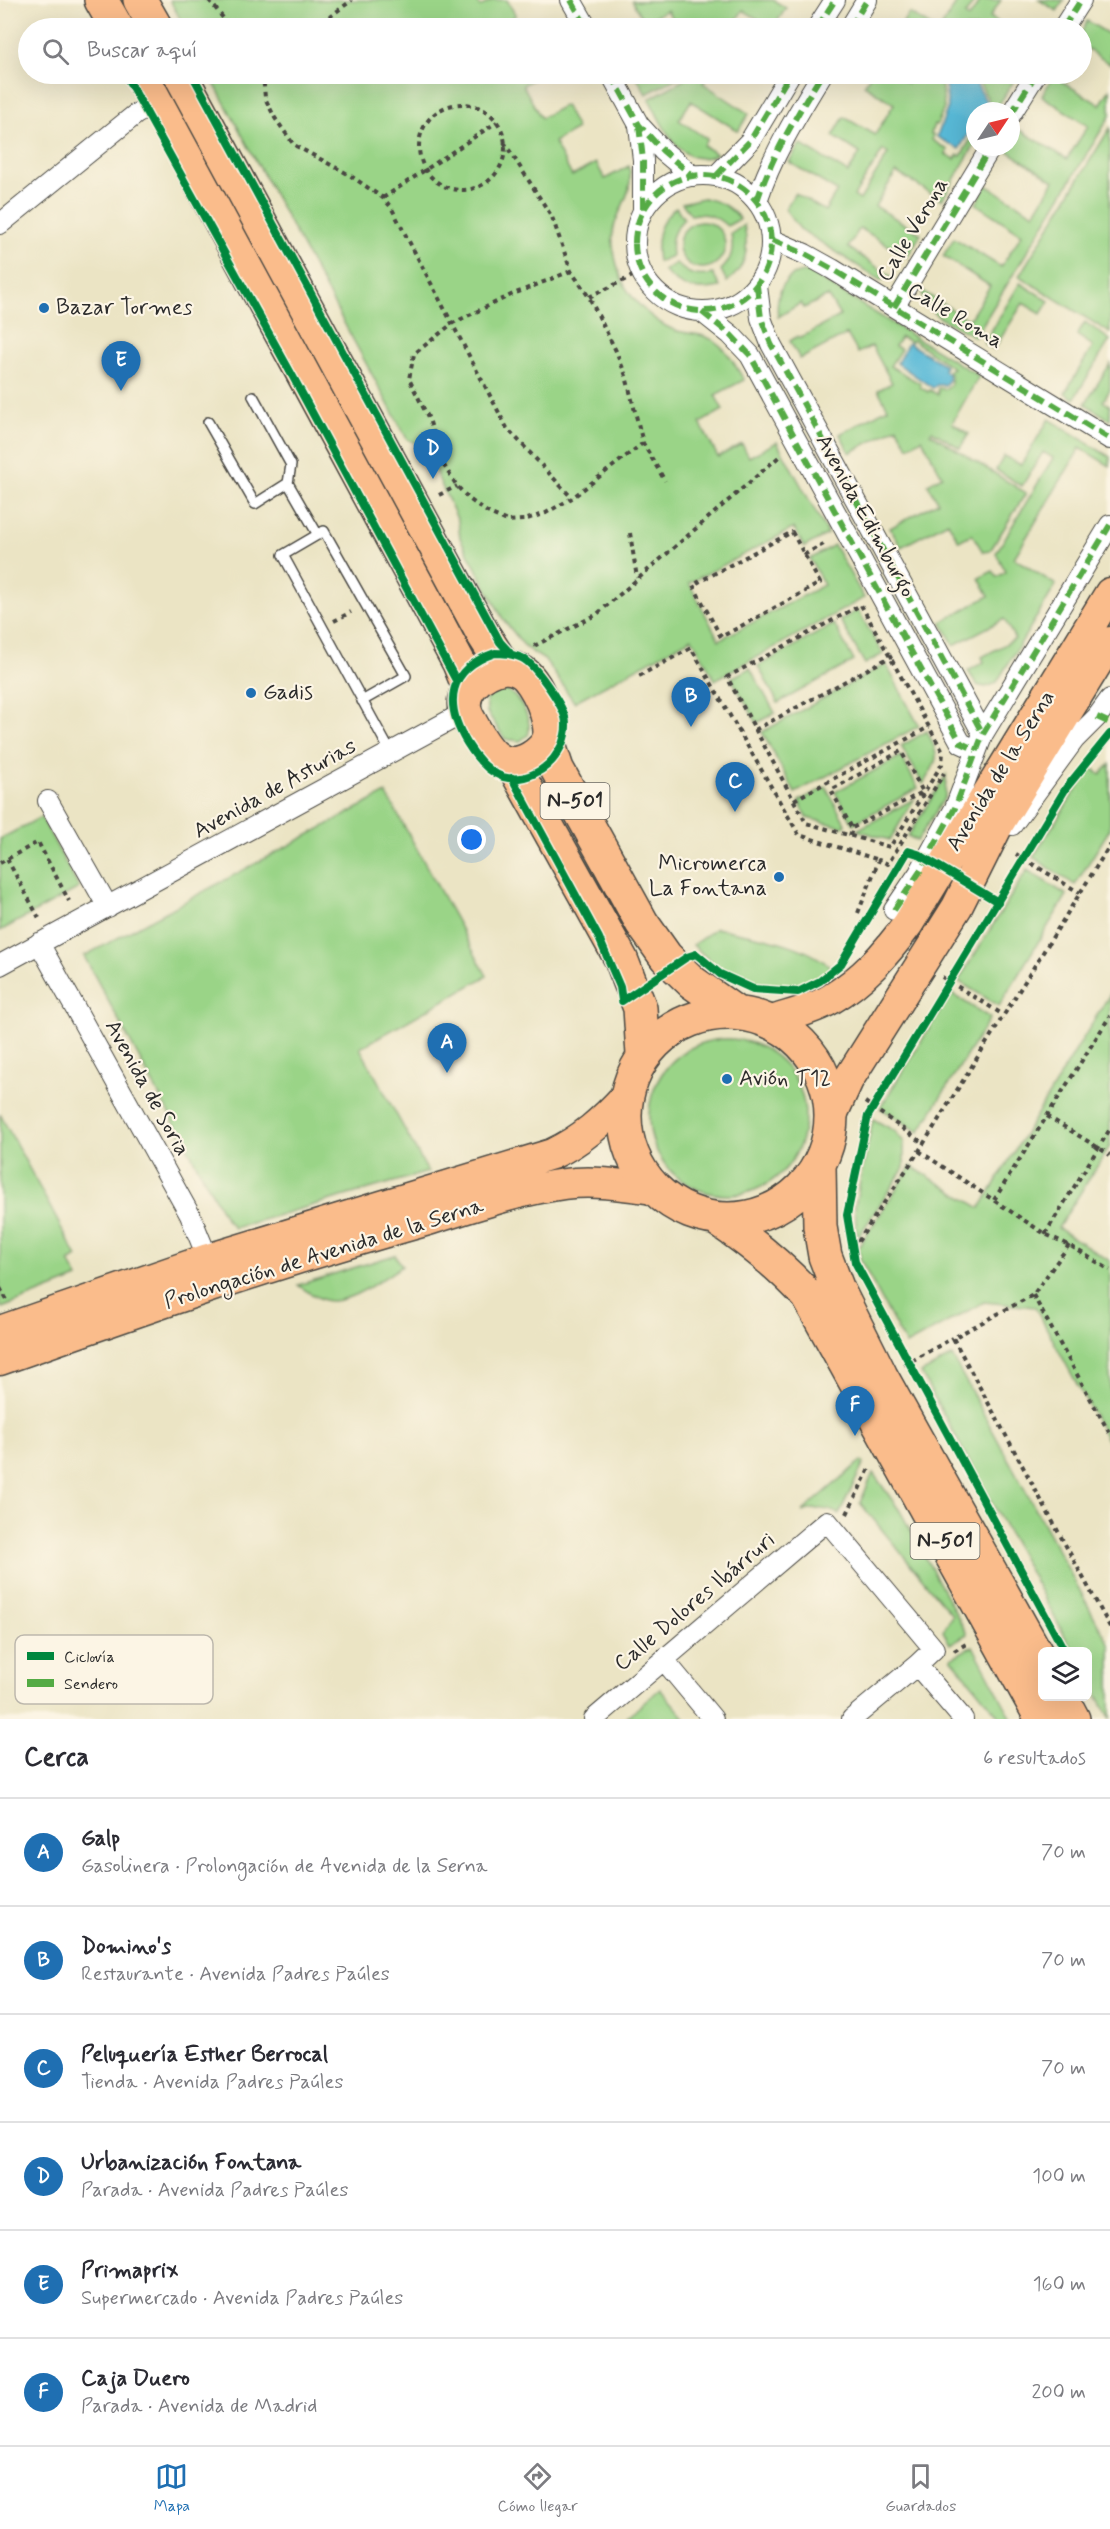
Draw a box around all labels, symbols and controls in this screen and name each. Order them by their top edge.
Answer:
search box [18,18,1092,84]
icon: search [39,35,72,68]
text: Buscar aquí [87,37,198,65]
north arrow [966,102,1020,156]
street label: Calle Verona [871,173,955,287]
street label: Calle Roma [902,276,1008,356]
place label: Bazar Tormes [56,294,193,322]
marker: Bazar Tormes [37,301,51,315]
pin: E [102,342,140,391]
pin: D [414,430,452,479]
street label: Avenida Edimburgo [806,430,921,604]
pin: B [672,678,710,727]
place label: Gadis [263,679,313,707]
street label: Avenida de la Serna [940,685,1062,857]
marker: Gadis [244,686,258,700]
street label: Avenida de Asturias [188,732,362,845]
pin: C [716,762,754,812]
road number: N-501 [540,783,610,819]
your location [457,825,486,854]
place label: Micromerca La Fontana [649,850,767,903]
marker: Micromerca La Fontana [772,870,786,884]
street label: Avenida de Soria [98,1015,196,1161]
pin: A [428,1024,466,1073]
place label: Avión T12 [739,1065,831,1093]
marker: Avión T12 [720,1072,734,1086]
street label: Prolongación de Avenida de la Serna [161,1192,489,1319]
pin: F [836,1386,874,1436]
road number: N-501 [910,1523,980,1559]
street label: Calle Dolores Ibárruri [609,1526,781,1678]
legend [15,1635,213,1704]
text: Ciclovía [64,1647,115,1668]
map controls [1038,1647,1092,1701]
button: layers [1038,1647,1092,1701]
text: Sendero [64,1674,118,1695]
text: Cerca [24,1741,89,1775]
text: 6 resultados [983,1745,1086,1772]
text: Galp [81,1825,120,1853]
text: A [37,1839,50,1866]
text: 70 m [1041,1839,1086,1866]
text: Gasolinera · Prolongación de Avenida de la Serna [81,1853,487,1880]
text: Domino's [81,1933,171,1961]
text: B [37,1947,50,1974]
text: 70 m [1041,1947,1086,1974]
text: Restaurante · Avenida Padres Paúles [81,1961,390,1988]
text: Peluquería Esther Berrocal [81,2041,328,2069]
text: C [36,2055,51,2082]
text: 70 m [1041,2055,1086,2082]
text: Tienda · Avenida Padres Paúles [81,2069,343,2096]
text: Urbanización Fontana [81,2149,301,2177]
text: D [37,2163,50,2190]
text: 100 m [1032,2163,1086,2190]
text: Parada · Avenida Padres Paúles [81,2177,348,2204]
text: Primaprix [81,2257,178,2285]
text: E [38,2271,49,2298]
text: 160 m [1033,2271,1086,2298]
text: Supermercado · Avenida Padres Paúles [81,2285,403,2312]
text: Caja Duero [81,2365,190,2393]
text: F [38,2379,49,2406]
text: 200 m [1031,2379,1086,2406]
text: Parada · Avenida de Madrid [81,2393,317,2420]
tab: Mapa [154,2460,190,2517]
tab: Cómo llegar [498,2460,578,2517]
tab: Guardados [885,2460,956,2517]

